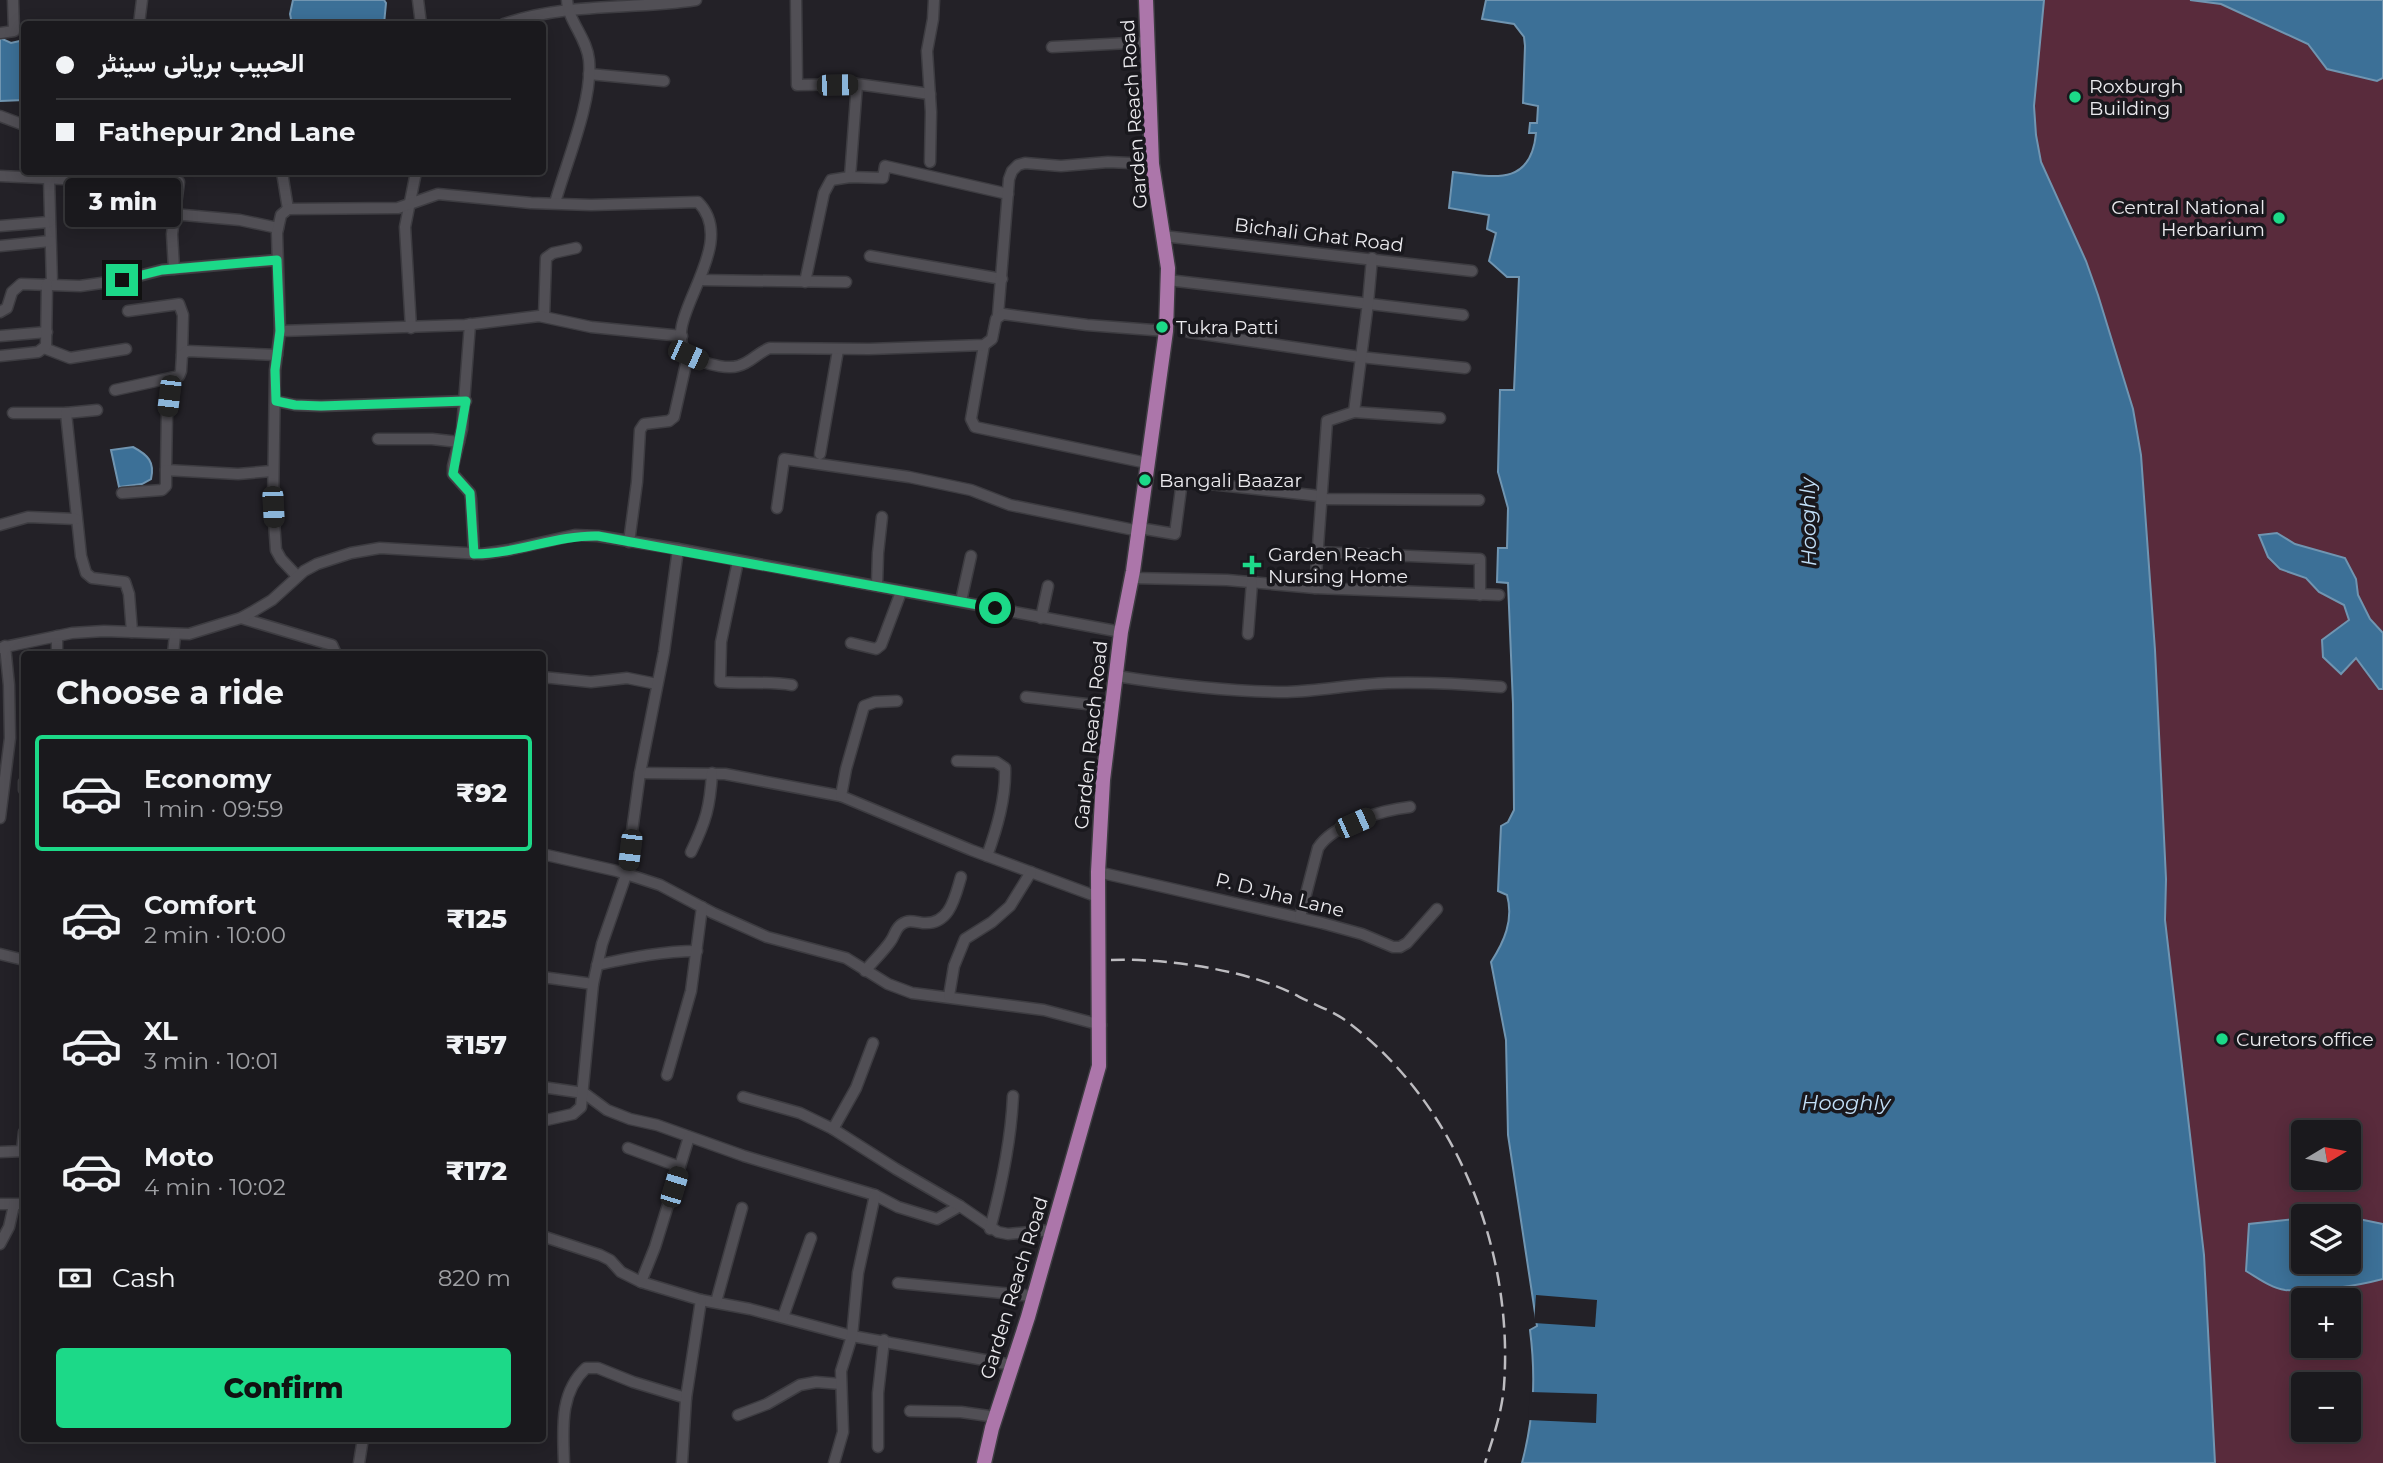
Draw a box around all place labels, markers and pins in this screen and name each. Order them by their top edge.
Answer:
place label: Roxburgh Building [2089,75,2183,120]
marker: Roxburgh Building [2067,89,2083,105]
place label: Central National Herbarium [2111,196,2265,241]
marker: Central National Herbarium [2271,210,2287,226]
place label: Tukra Patti [1176,316,1279,339]
marker: Tukra Patti [1154,319,1170,335]
place label: Bangali Baazar [1159,469,1302,492]
marker: Bangali Baazar [1137,472,1153,488]
place label: Garden Reach Nursing Home [1268,543,1408,588]
marker: Garden Reach Nursing Home [1242,555,1262,575]
place label: Curetors office [2236,1028,2374,1051]
marker: Curetors office [2214,1031,2230,1047]

